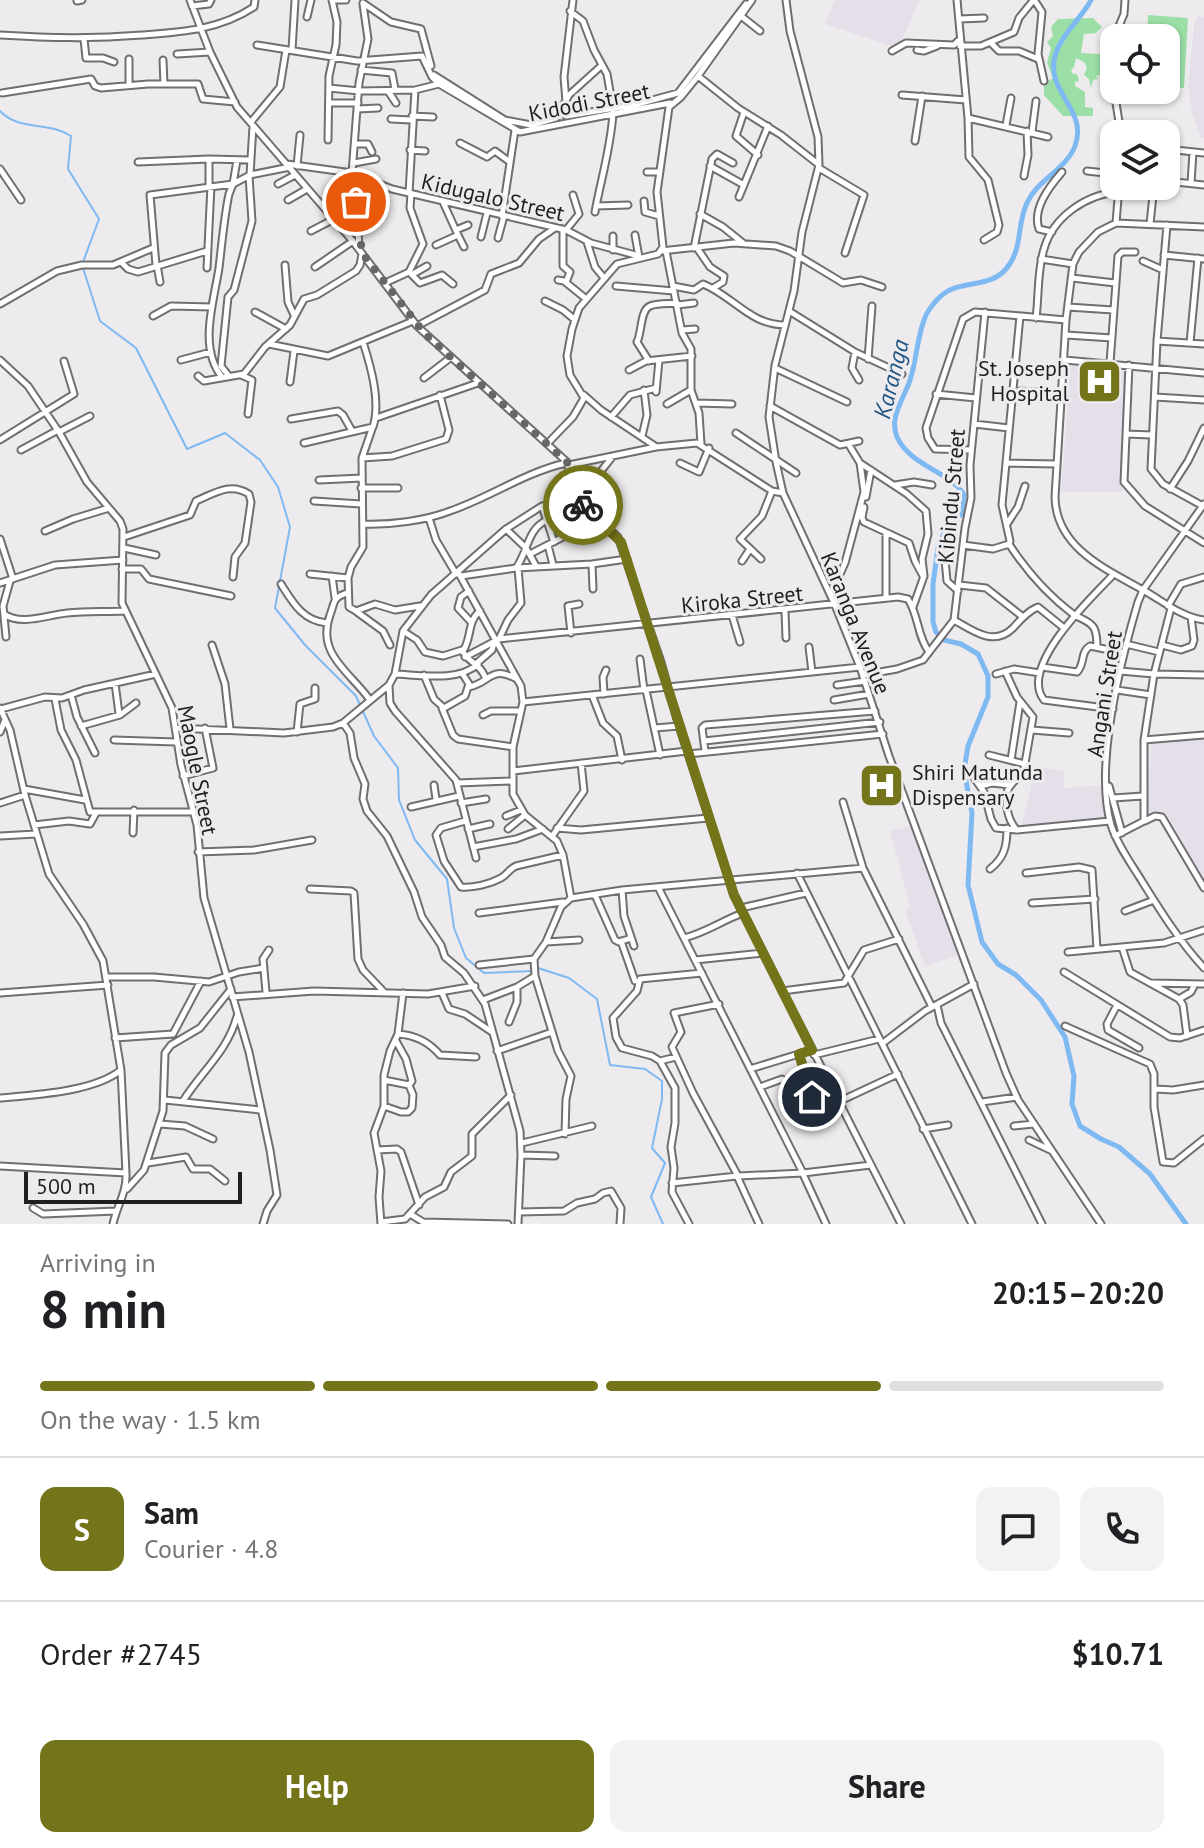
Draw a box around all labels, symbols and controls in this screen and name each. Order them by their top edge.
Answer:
map controls [1100,24,1180,200]
button: locate [1100,24,1180,104]
street label: Kidodi Street [526,76,652,127]
button: layers [1100,120,1180,200]
street label: Kidugalo Street [419,167,568,227]
pin [322,168,390,236]
icon: bag [334,180,378,224]
water label: Karanga [866,336,916,422]
place label: St. Joseph Hospital [978,354,1070,407]
hospital icon: St. Joseph Hospital [1076,357,1124,405]
street label: Kibindu Street [931,427,971,564]
courier [543,465,623,545]
icon: bike [561,483,605,527]
street label: Karanga Avenue [815,548,897,698]
street label: Kiroka Street [680,579,805,619]
street label: Angani Street [1080,628,1128,759]
street label: Maogle Street [172,703,224,838]
place label: Shiri Matunda Dispensary [912,758,1043,811]
hospital icon: Shiri Matunda Dispensary [857,761,905,809]
pin [778,1063,846,1131]
icon: home [790,1075,834,1119]
scale bar [24,1168,242,1204]
text: 500 m [36,1172,96,1200]
text: Arriving in [40,1246,156,1279]
text: 20:15–20:20 [992,1273,1164,1312]
text: 8 min [40,1275,167,1342]
text: On the way · 1.5 km [40,1403,261,1436]
button: chat [976,1487,1060,1571]
button: phone [1080,1487,1164,1571]
text: Sam [144,1493,199,1532]
text: S [74,1510,90,1549]
text: Courier · 4.8 [144,1532,278,1565]
text: Order #2745 [40,1634,202,1673]
text: $10.71 [1072,1634,1164,1673]
button: Help [40,1740,594,1832]
button: Share [610,1740,1164,1832]

